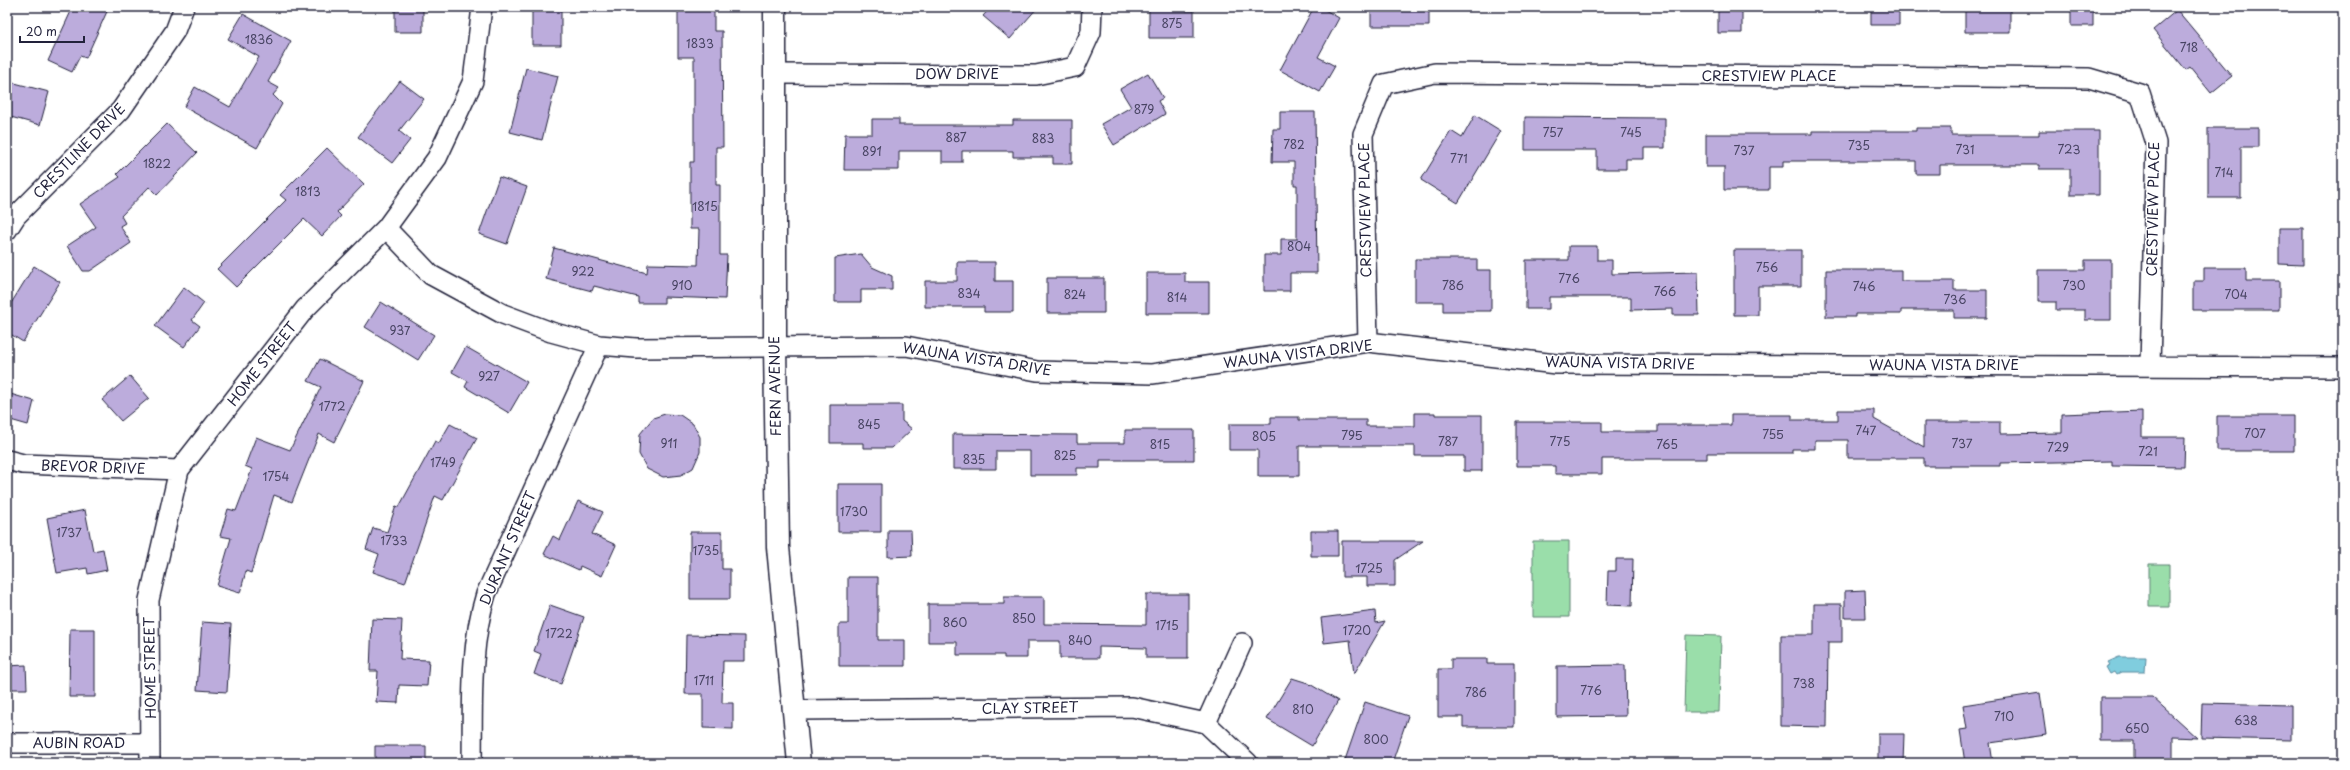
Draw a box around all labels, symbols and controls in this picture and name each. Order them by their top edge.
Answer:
house number: 875 [1162,14,1182,32]
scale bar [20,18,84,44]
text: 20 m [26,22,57,40]
house number: 1836 [245,30,273,48]
house number: 1833 [686,34,714,52]
house number: 718 [2180,38,2198,56]
street label: DOW DRIVE [915,63,999,84]
street label: CRESTVIEW PLACE [1702,65,1837,86]
street label: CRESTLINE DRIVE [28,98,130,203]
house number: 879 [1134,100,1154,118]
house number: 757 [1543,123,1564,141]
house number: 745 [1620,123,1642,141]
house number: 887 [945,128,967,146]
house number: 883 [1032,129,1054,147]
house number: 782 [1283,135,1305,153]
house number: 735 [1848,136,1870,154]
house number: 731 [1955,140,1975,158]
house number: 723 [2057,140,2081,158]
house number: 737 [1734,141,1755,159]
street label: CRESTVIEW PLACE [2141,141,2164,277]
house number: 891 [862,142,882,160]
street label: CRESTVIEW PLACE [1353,142,1376,278]
house number: 771 [1450,149,1468,167]
house number: 1822 [143,154,171,172]
house number: 714 [2214,163,2234,181]
house number: 1813 [295,182,321,200]
house number: 1815 [692,197,718,215]
house number: 804 [1287,237,1311,255]
house number: 756 [1756,258,1778,276]
house number: 922 [572,262,595,280]
house number: 776 [1558,269,1580,287]
house number: 910 [671,276,693,294]
house number: 786 [1442,276,1464,294]
house number: 730 [2062,276,2086,294]
house number: 746 [1853,277,1875,295]
house number: 766 [1654,282,1676,300]
house number: 834 [957,284,981,302]
house number: 824 [1064,285,1086,303]
house number: 704 [2224,285,2248,303]
house number: 814 [1167,288,1187,306]
house number: 736 [1944,290,1966,308]
street label: HOME STREET [222,317,301,410]
house number: 937 [390,321,411,339]
street label: WAUNA VISTA DRIVE [1222,334,1374,373]
street label: FERN AVENUE [763,335,786,437]
street label: WAUNA VISTA DRIVE [901,336,1053,381]
street label: WAUNA VISTA DRIVE [1545,351,1695,374]
street label: WAUNA VISTA DRIVE [1869,354,2019,375]
house number: 927 [478,367,500,385]
house number: 1772 [319,397,345,415]
house number: 845 [858,415,880,433]
house number: 747 [1856,421,1877,439]
house number: 707 [2244,424,2266,442]
house number: 755 [1762,425,1784,443]
house number: 795 [1341,426,1363,444]
house number: 805 [1252,427,1276,445]
house number: 787 [1438,432,1458,450]
house number: 775 [1550,432,1570,450]
house number: 911 [660,434,678,452]
house number: 737 [1952,434,1973,452]
house number: 815 [1150,435,1170,453]
house number: 765 [1656,435,1678,453]
house number: 729 [2047,438,2069,456]
house number: 721 [2138,442,2158,460]
house number: 825 [1054,446,1076,464]
house number: 835 [963,450,985,468]
house number: 1749 [430,453,456,471]
street label: BREVOR DRIVE [40,454,146,479]
house number: 1754 [263,467,289,485]
street label: DURANT STREET [474,487,541,608]
house number: 1730 [840,502,868,520]
house number: 1737 [56,523,82,541]
house number: 1733 [380,531,408,549]
house number: 1735 [693,541,719,559]
house number: 1725 [1355,559,1383,577]
house number: 850 [1012,609,1036,627]
house number: 860 [943,613,967,631]
street label: HOME STREET [138,616,161,719]
house number: 1715 [1155,616,1179,634]
house number: 1720 [1343,621,1371,639]
house number: 1722 [545,624,573,642]
house number: 840 [1068,631,1092,649]
house number: 1711 [694,671,714,689]
house number: 738 [1793,674,1815,692]
house number: 776 [1580,681,1602,699]
house number: 786 [1465,683,1487,701]
street label: CLAY STREET [982,696,1079,719]
house number: 810 [1292,700,1314,718]
house number: 710 [1994,707,2014,725]
house number: 638 [2234,711,2258,729]
house number: 650 [2125,719,2150,737]
house number: 800 [1363,730,1389,748]
street label: AUBIN ROAD [33,732,125,753]

